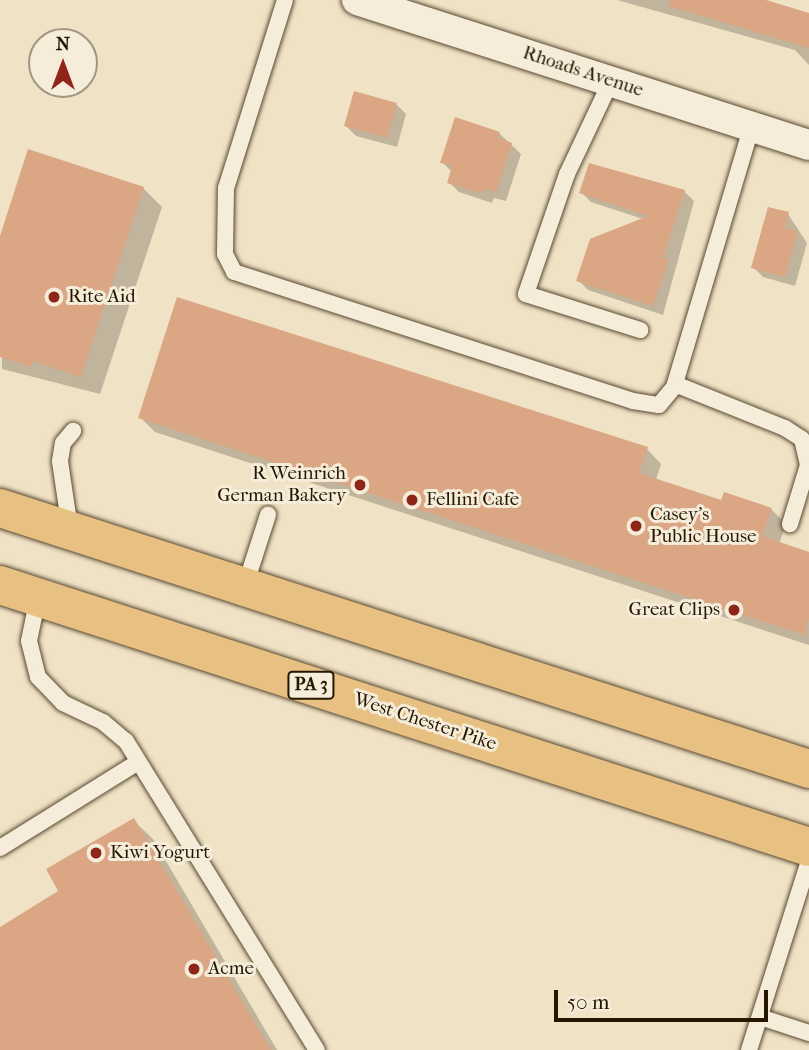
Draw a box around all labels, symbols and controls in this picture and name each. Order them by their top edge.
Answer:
north arrow [28,28,98,98]
text: N [56,33,70,55]
street label: Rhoads Avenue [520,42,646,102]
place label: Rite Aid [68,286,136,308]
marker: Rite Aid [46,289,62,305]
place label: R Weinrich German Bakery [217,463,346,507]
marker: R Weinrich German Bakery [352,477,368,493]
place label: Fellini Cafe [426,489,519,511]
marker: Fellini Cafe [404,492,420,508]
place label: Casey's Public House [650,504,757,548]
marker: Casey's Public House [628,518,644,534]
place label: Great Clips [629,599,720,621]
marker: Great Clips [726,602,742,618]
road number: PA 3 [286,670,336,700]
street label: West Chester Pike [351,688,499,756]
place label: Kiwi Yogurt [110,842,210,864]
marker: Kiwi Yogurt [88,845,104,861]
place label: Acme [208,958,254,980]
marker: Acme [186,961,202,977]
scale bar [557,976,770,1020]
text: 50 m [567,990,610,1014]

